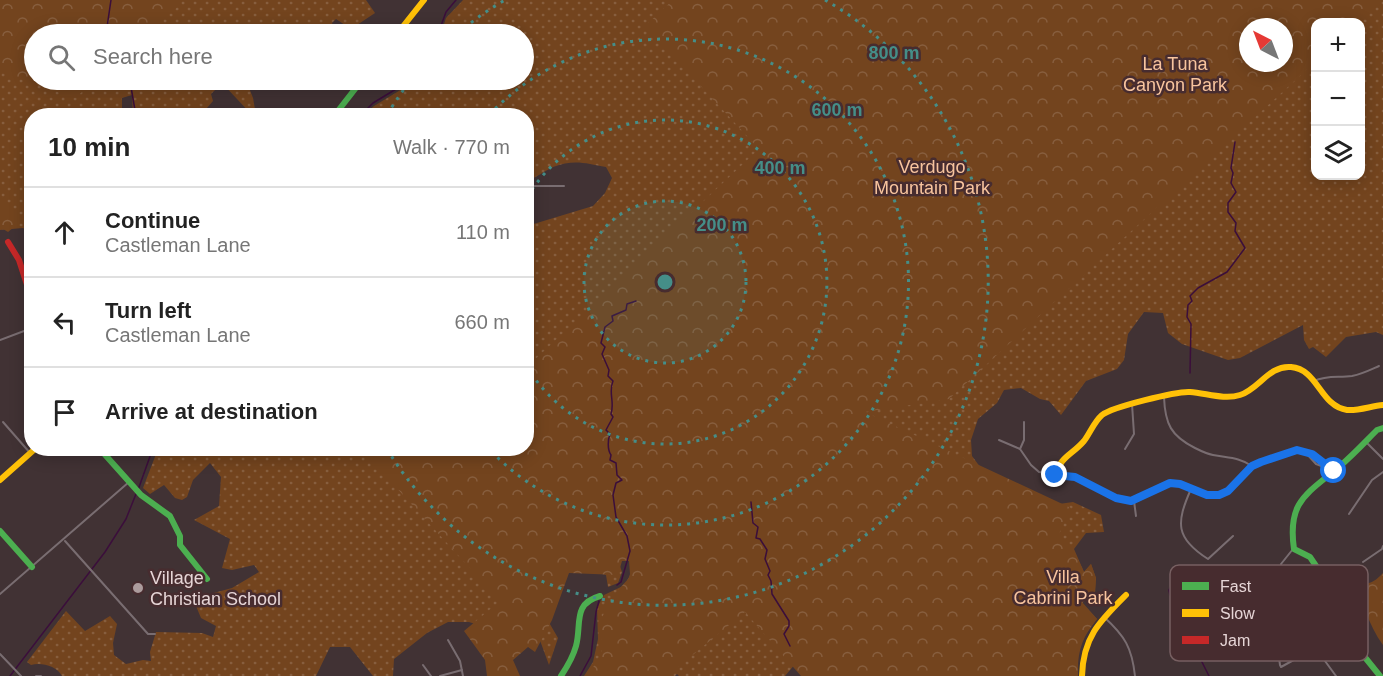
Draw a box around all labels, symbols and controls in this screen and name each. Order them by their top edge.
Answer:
north arrow [1239,18,1293,72]
map controls [1311,18,1365,180]
button: + [1311,18,1365,72]
search box [24,24,534,90]
icon: search [45,41,78,74]
text: 800 m [868,43,920,63]
text: Search here [93,44,213,69]
park label: La Tuna Canyon Park [1123,54,1228,95]
button: − [1311,72,1365,126]
text: 600 m [811,100,863,120]
button: layers [1311,126,1365,180]
text: 10 min [48,132,130,162]
text: Walk · 770 m [393,136,510,158]
park label: Verdugo Mountain Park [874,157,991,198]
text: 400 m [754,158,806,178]
text: Continue [105,208,200,233]
text: 200 m [696,215,748,235]
icon: ahead [48,216,81,249]
text: 110 m [456,221,510,243]
text: Castleman Lane [105,234,251,256]
centre of rings [655,272,675,292]
text: Turn left [105,298,191,323]
icon: left [48,306,81,339]
text: 660 m [454,311,510,333]
text: Castleman Lane [105,324,251,346]
icon: arrive [48,396,81,429]
text: Arrive at destination [105,399,318,424]
route start [1320,457,1346,483]
route end [1041,461,1067,487]
legend [1170,565,1368,661]
park label: Villa Cabrini Park [1013,567,1114,608]
place label: Village Christian School [150,568,281,609]
text: Fast [1220,578,1252,595]
marker: Village Christian School [131,581,145,595]
text: Slow [1220,605,1255,622]
text: Jam [1220,632,1250,649]

